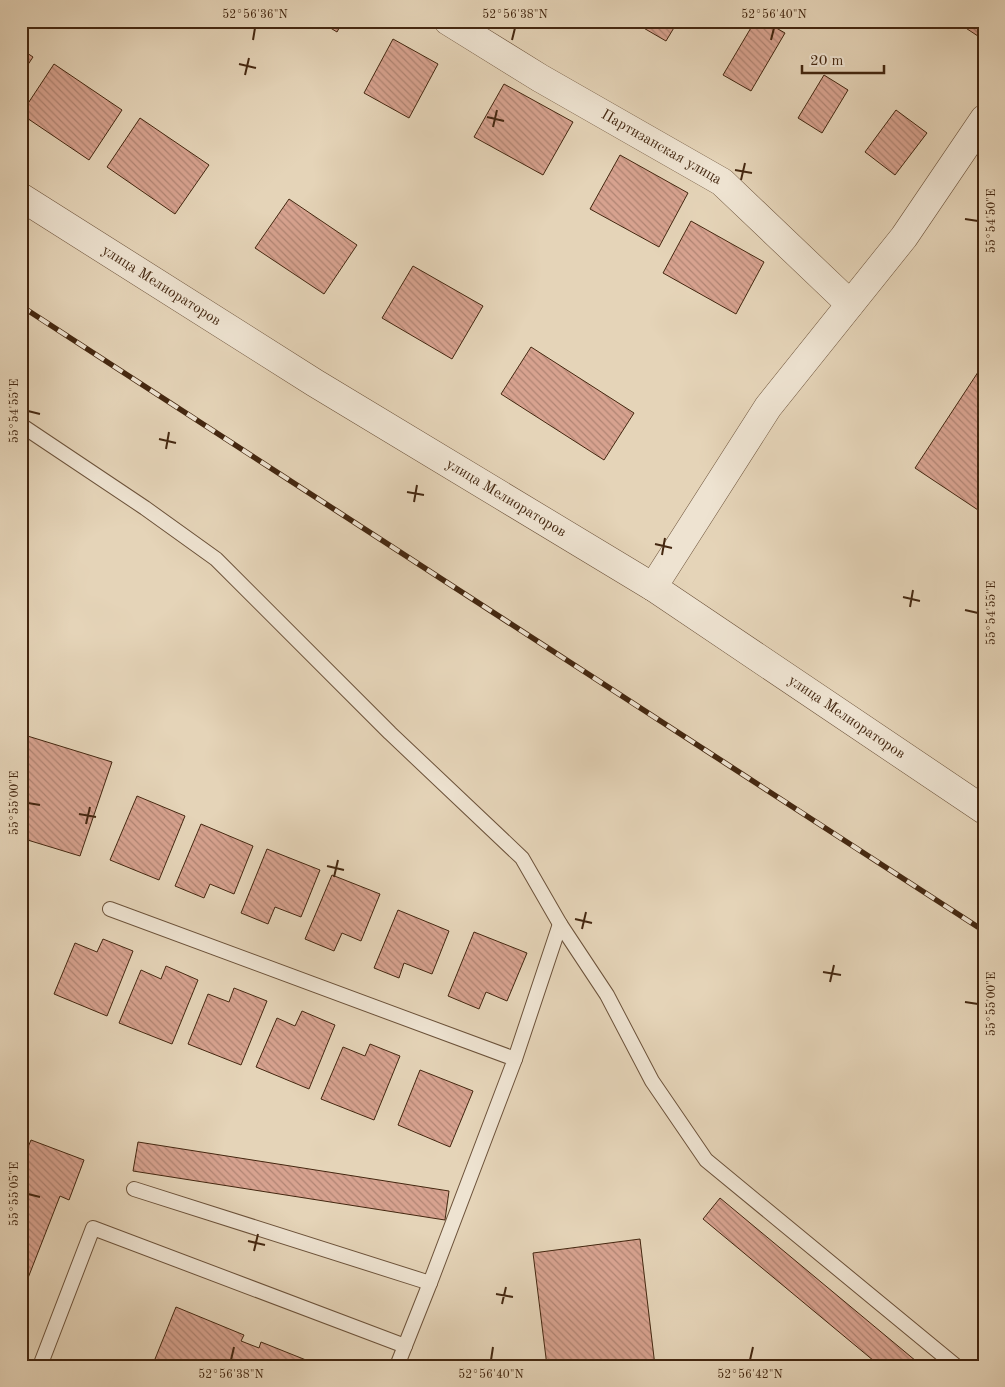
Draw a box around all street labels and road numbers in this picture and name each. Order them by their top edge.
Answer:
street label: Партизанская улица [598,107,725,188]
street label: улица Мелиораторов [99,243,223,329]
street label: улица Мелиораторов [443,456,569,540]
street label: улица Мелиораторов [785,673,908,762]

